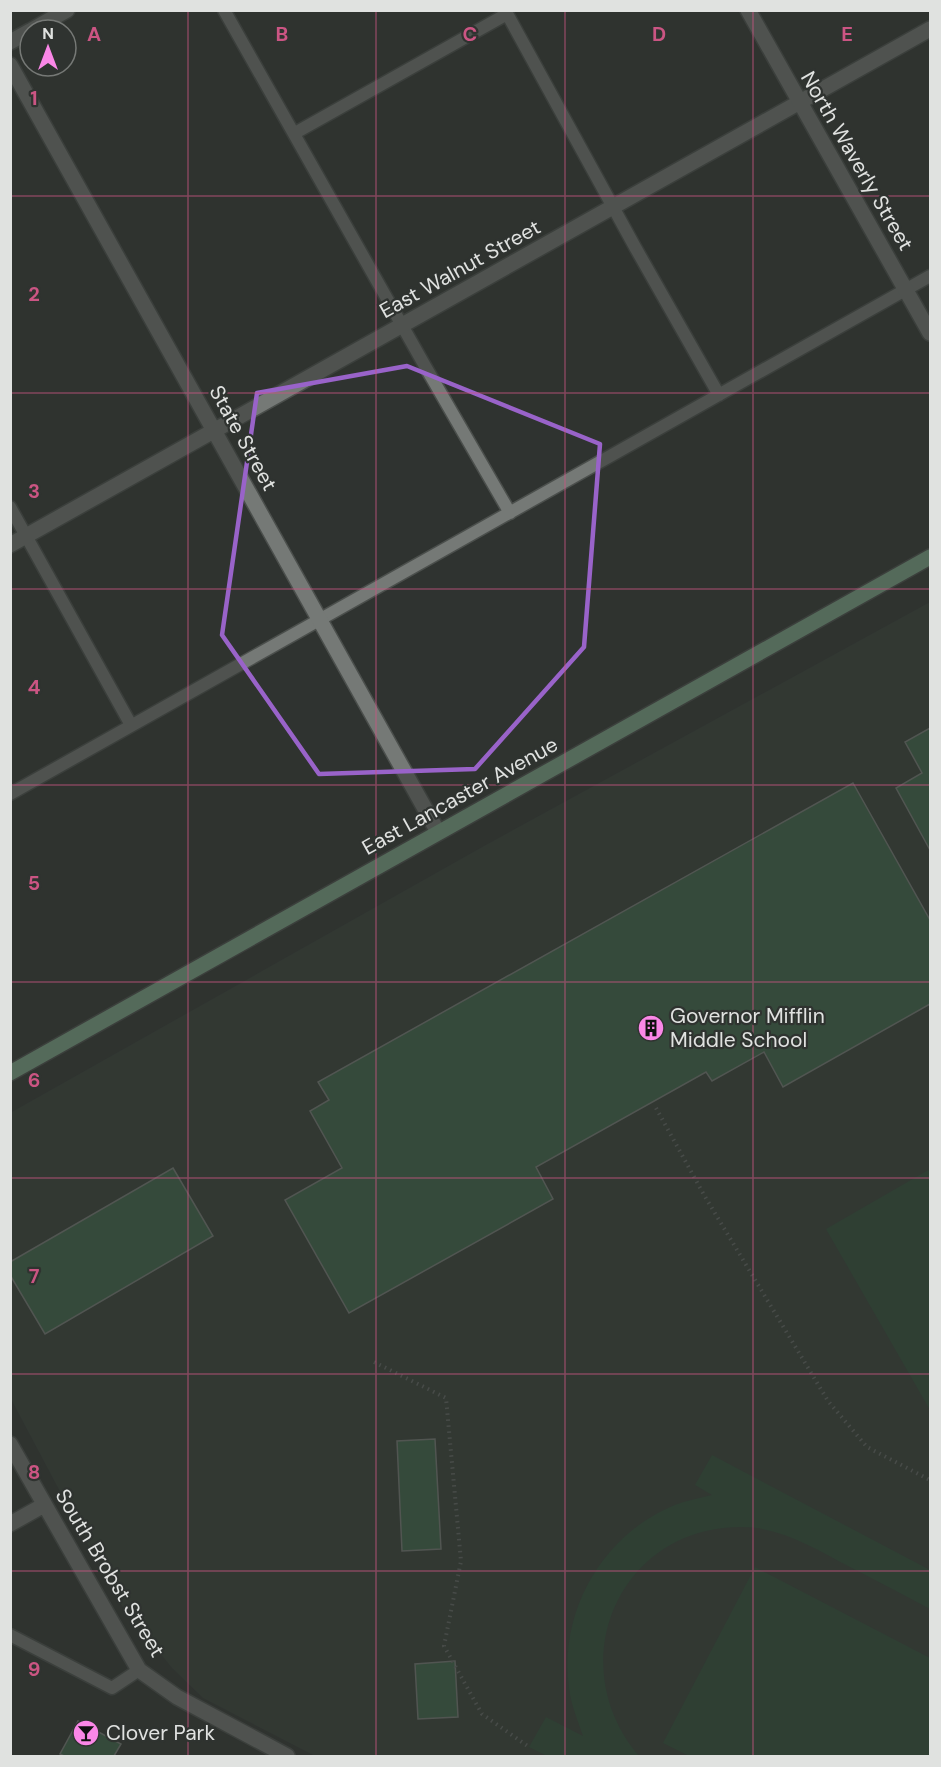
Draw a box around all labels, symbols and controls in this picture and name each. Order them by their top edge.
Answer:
north arrow [18,18,78,78]
text: A [87,21,101,47]
text: B [276,21,288,47]
text: C [463,21,477,47]
text: D [652,21,666,47]
text: E [841,21,853,47]
text: N [42,23,54,44]
street label: North Waverly Street [794,66,920,256]
text: 1 [30,85,38,111]
street label: East Walnut Street [374,213,546,325]
text: 2 [28,281,40,307]
street label: State Street [203,380,283,496]
text: 3 [28,478,40,504]
text: 4 [28,674,41,700]
street label: East Lancaster Avenue [357,730,563,862]
text: 5 [28,870,40,896]
place label: Governor Mifflin Middle School [670,1002,825,1054]
building icon: Governor Mifflin Middle School [636,1013,666,1043]
text: 6 [28,1067,40,1093]
text: 7 [29,1263,40,1289]
text: 8 [28,1459,40,1485]
street label: South Brobst Street [49,1484,171,1662]
text: 9 [28,1656,40,1682]
bar icon: Clover Park [71,1718,101,1748]
place label: Clover Park [106,1719,215,1747]

